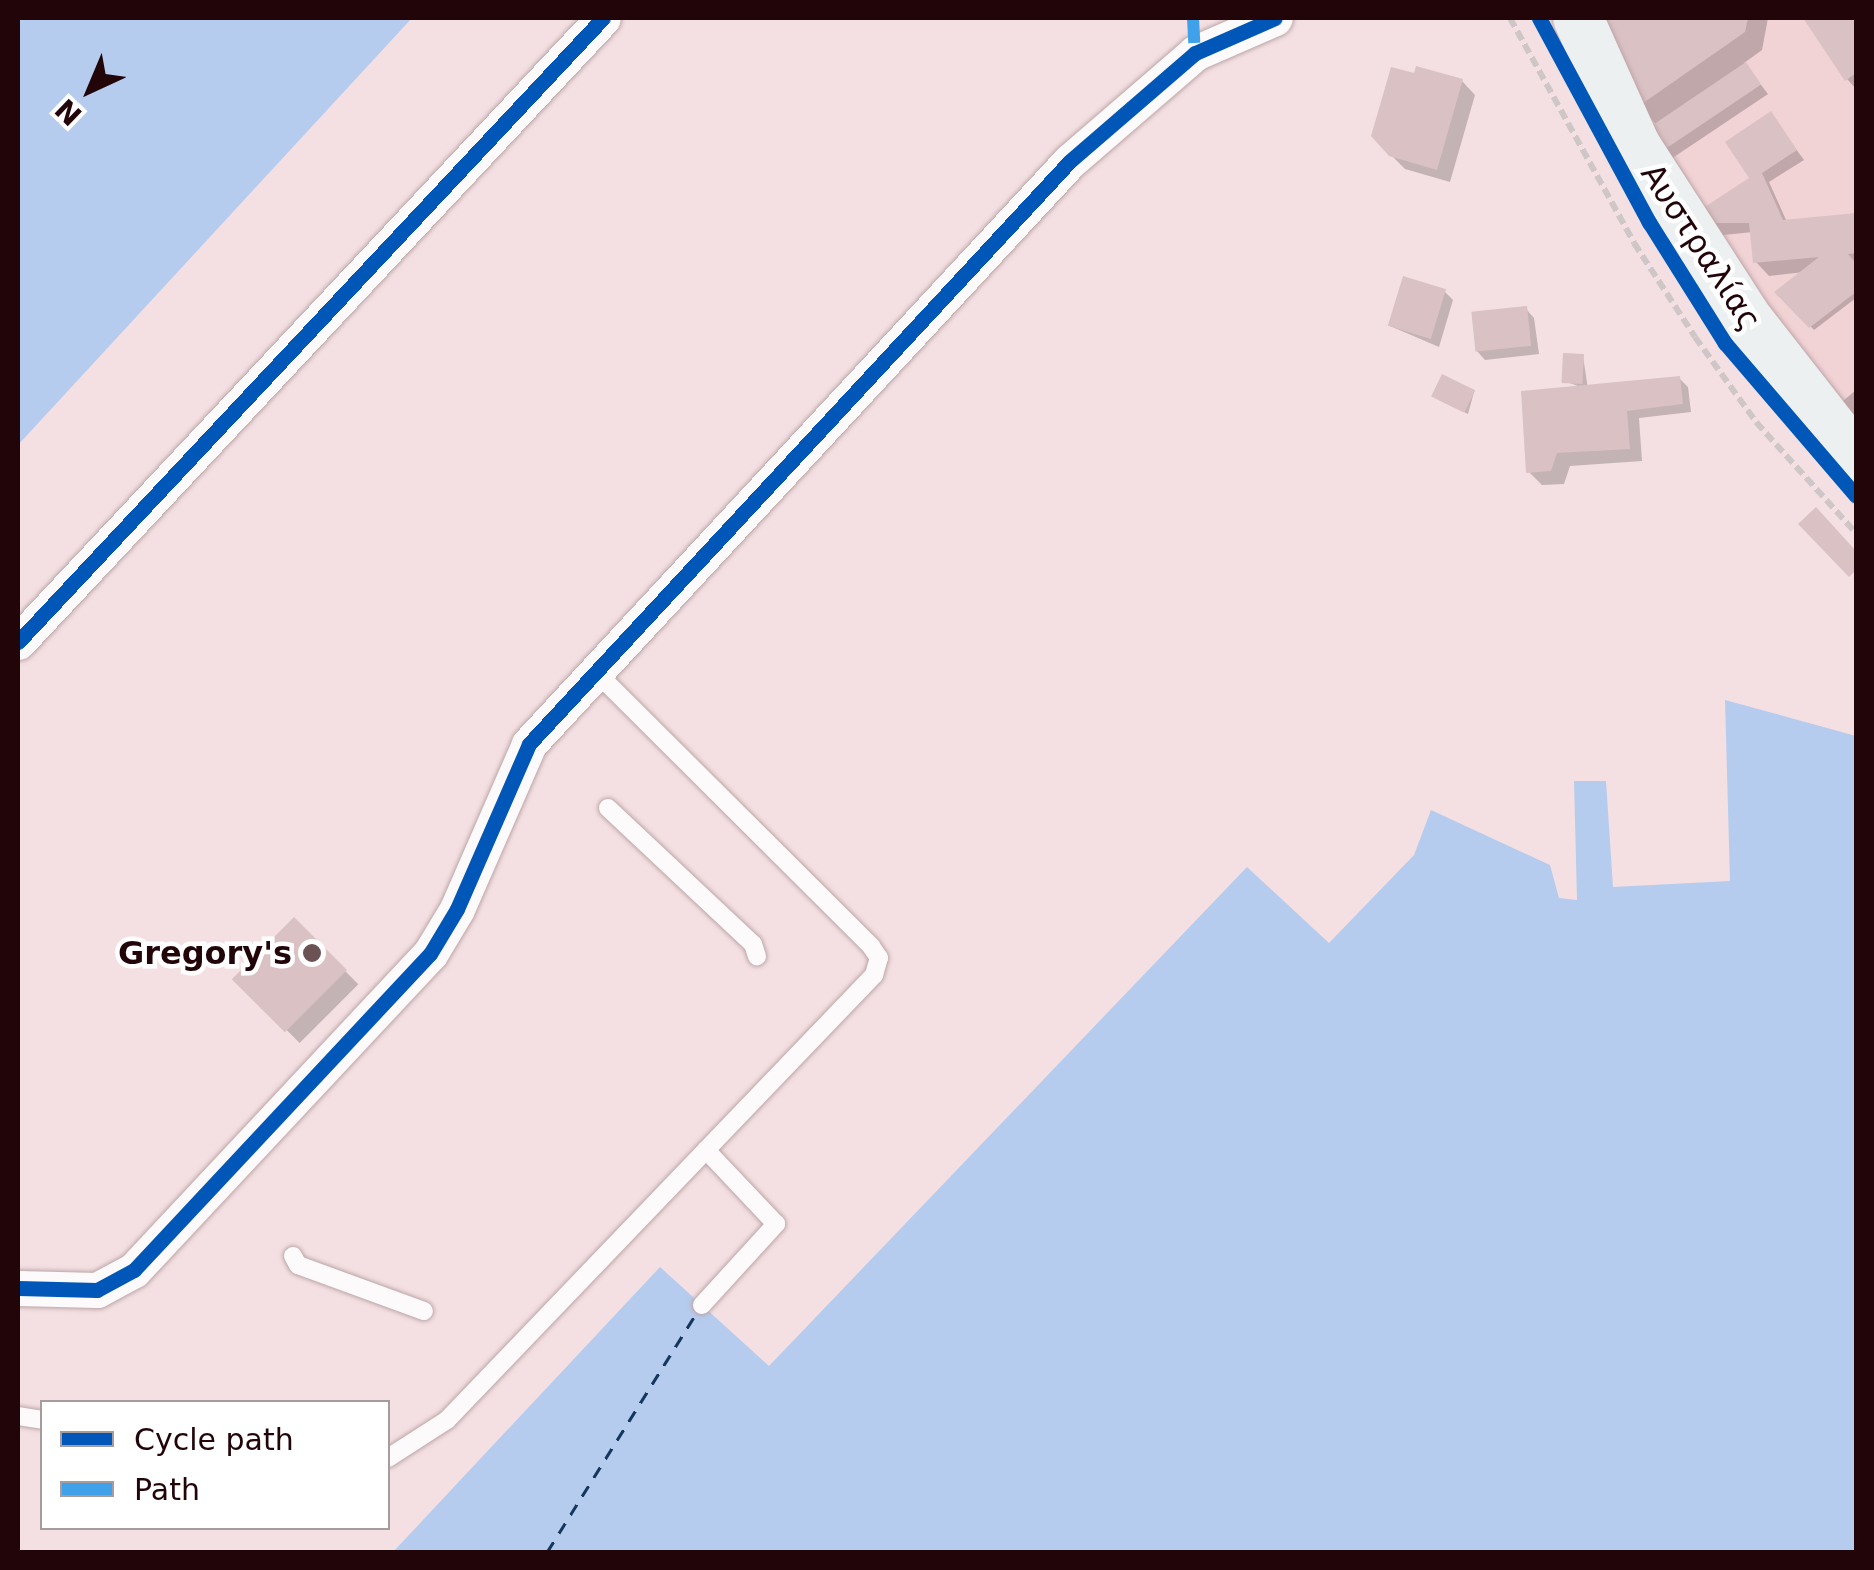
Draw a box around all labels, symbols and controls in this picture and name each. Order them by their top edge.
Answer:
north arrow [40,40,140,140]
text: N [49,92,89,132]
street label: Αυστραλίας [1633,156,1769,338]
place label: Gregory's [118,934,292,972]
marker: Gregory's [301,942,323,964]
legend [40,1400,390,1530]
text: Cycle path [134,1422,294,1457]
text: Path [134,1472,200,1507]

